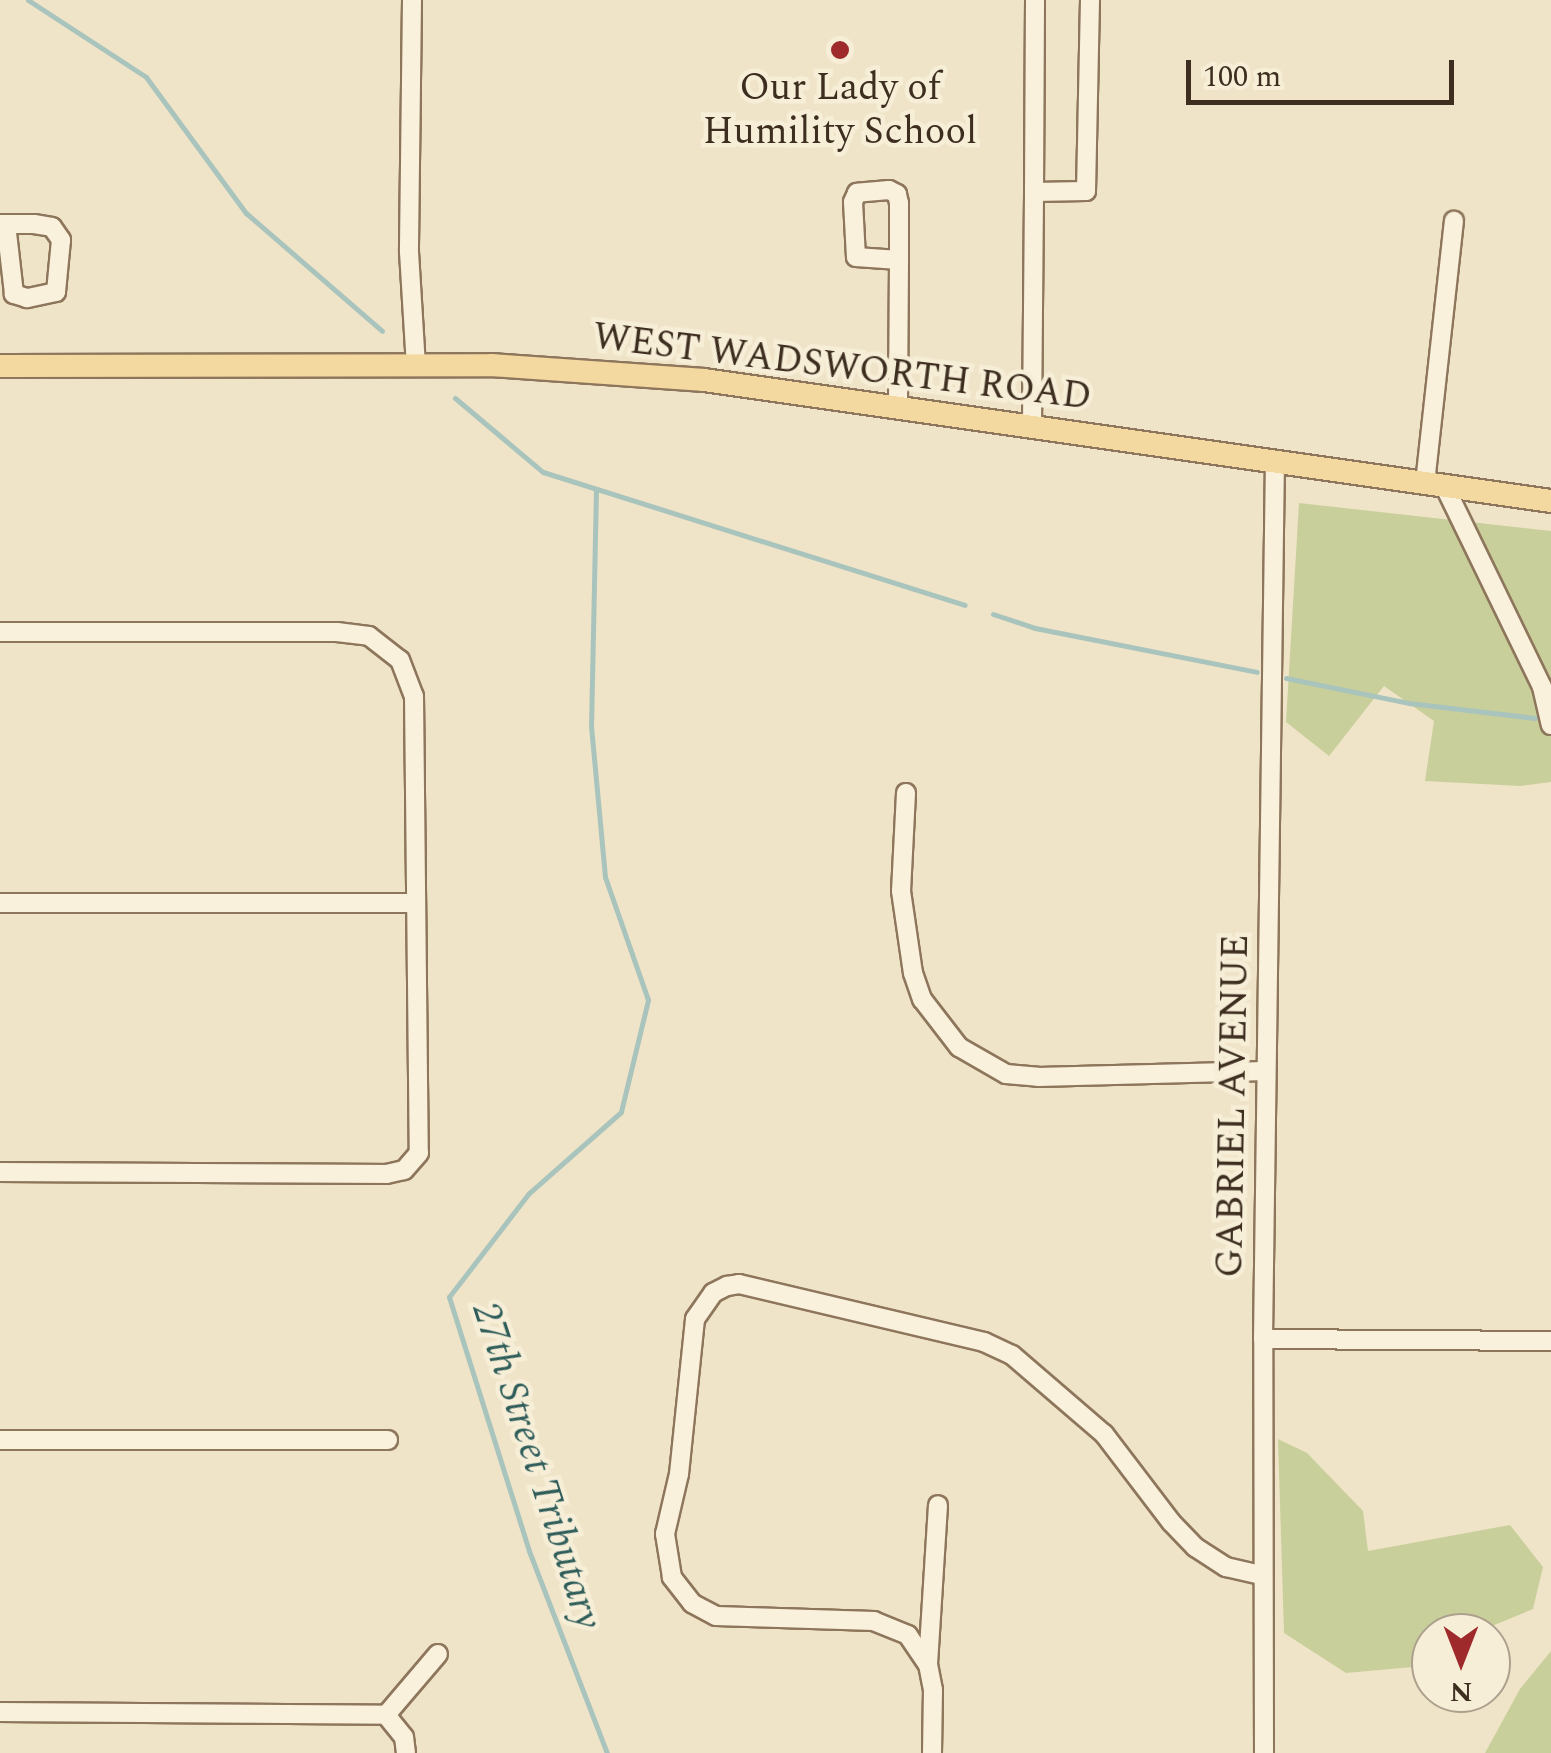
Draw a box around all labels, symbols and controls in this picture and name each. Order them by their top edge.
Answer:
marker: Our Lady of Humility School [829,39,851,61]
scale bar [1191,40,1458,102]
text: 100 m [1203,54,1281,100]
place label: Our Lady of Humility School [703,66,977,156]
street label: WEST WADSWORTH ROAD [590,315,1094,421]
street label: GABRIEL AVENUE [1208,934,1260,1278]
water label: 27th Street Tributary [461,1297,611,1635]
north arrow [1411,1613,1511,1713]
text: N [1450,1670,1472,1713]

